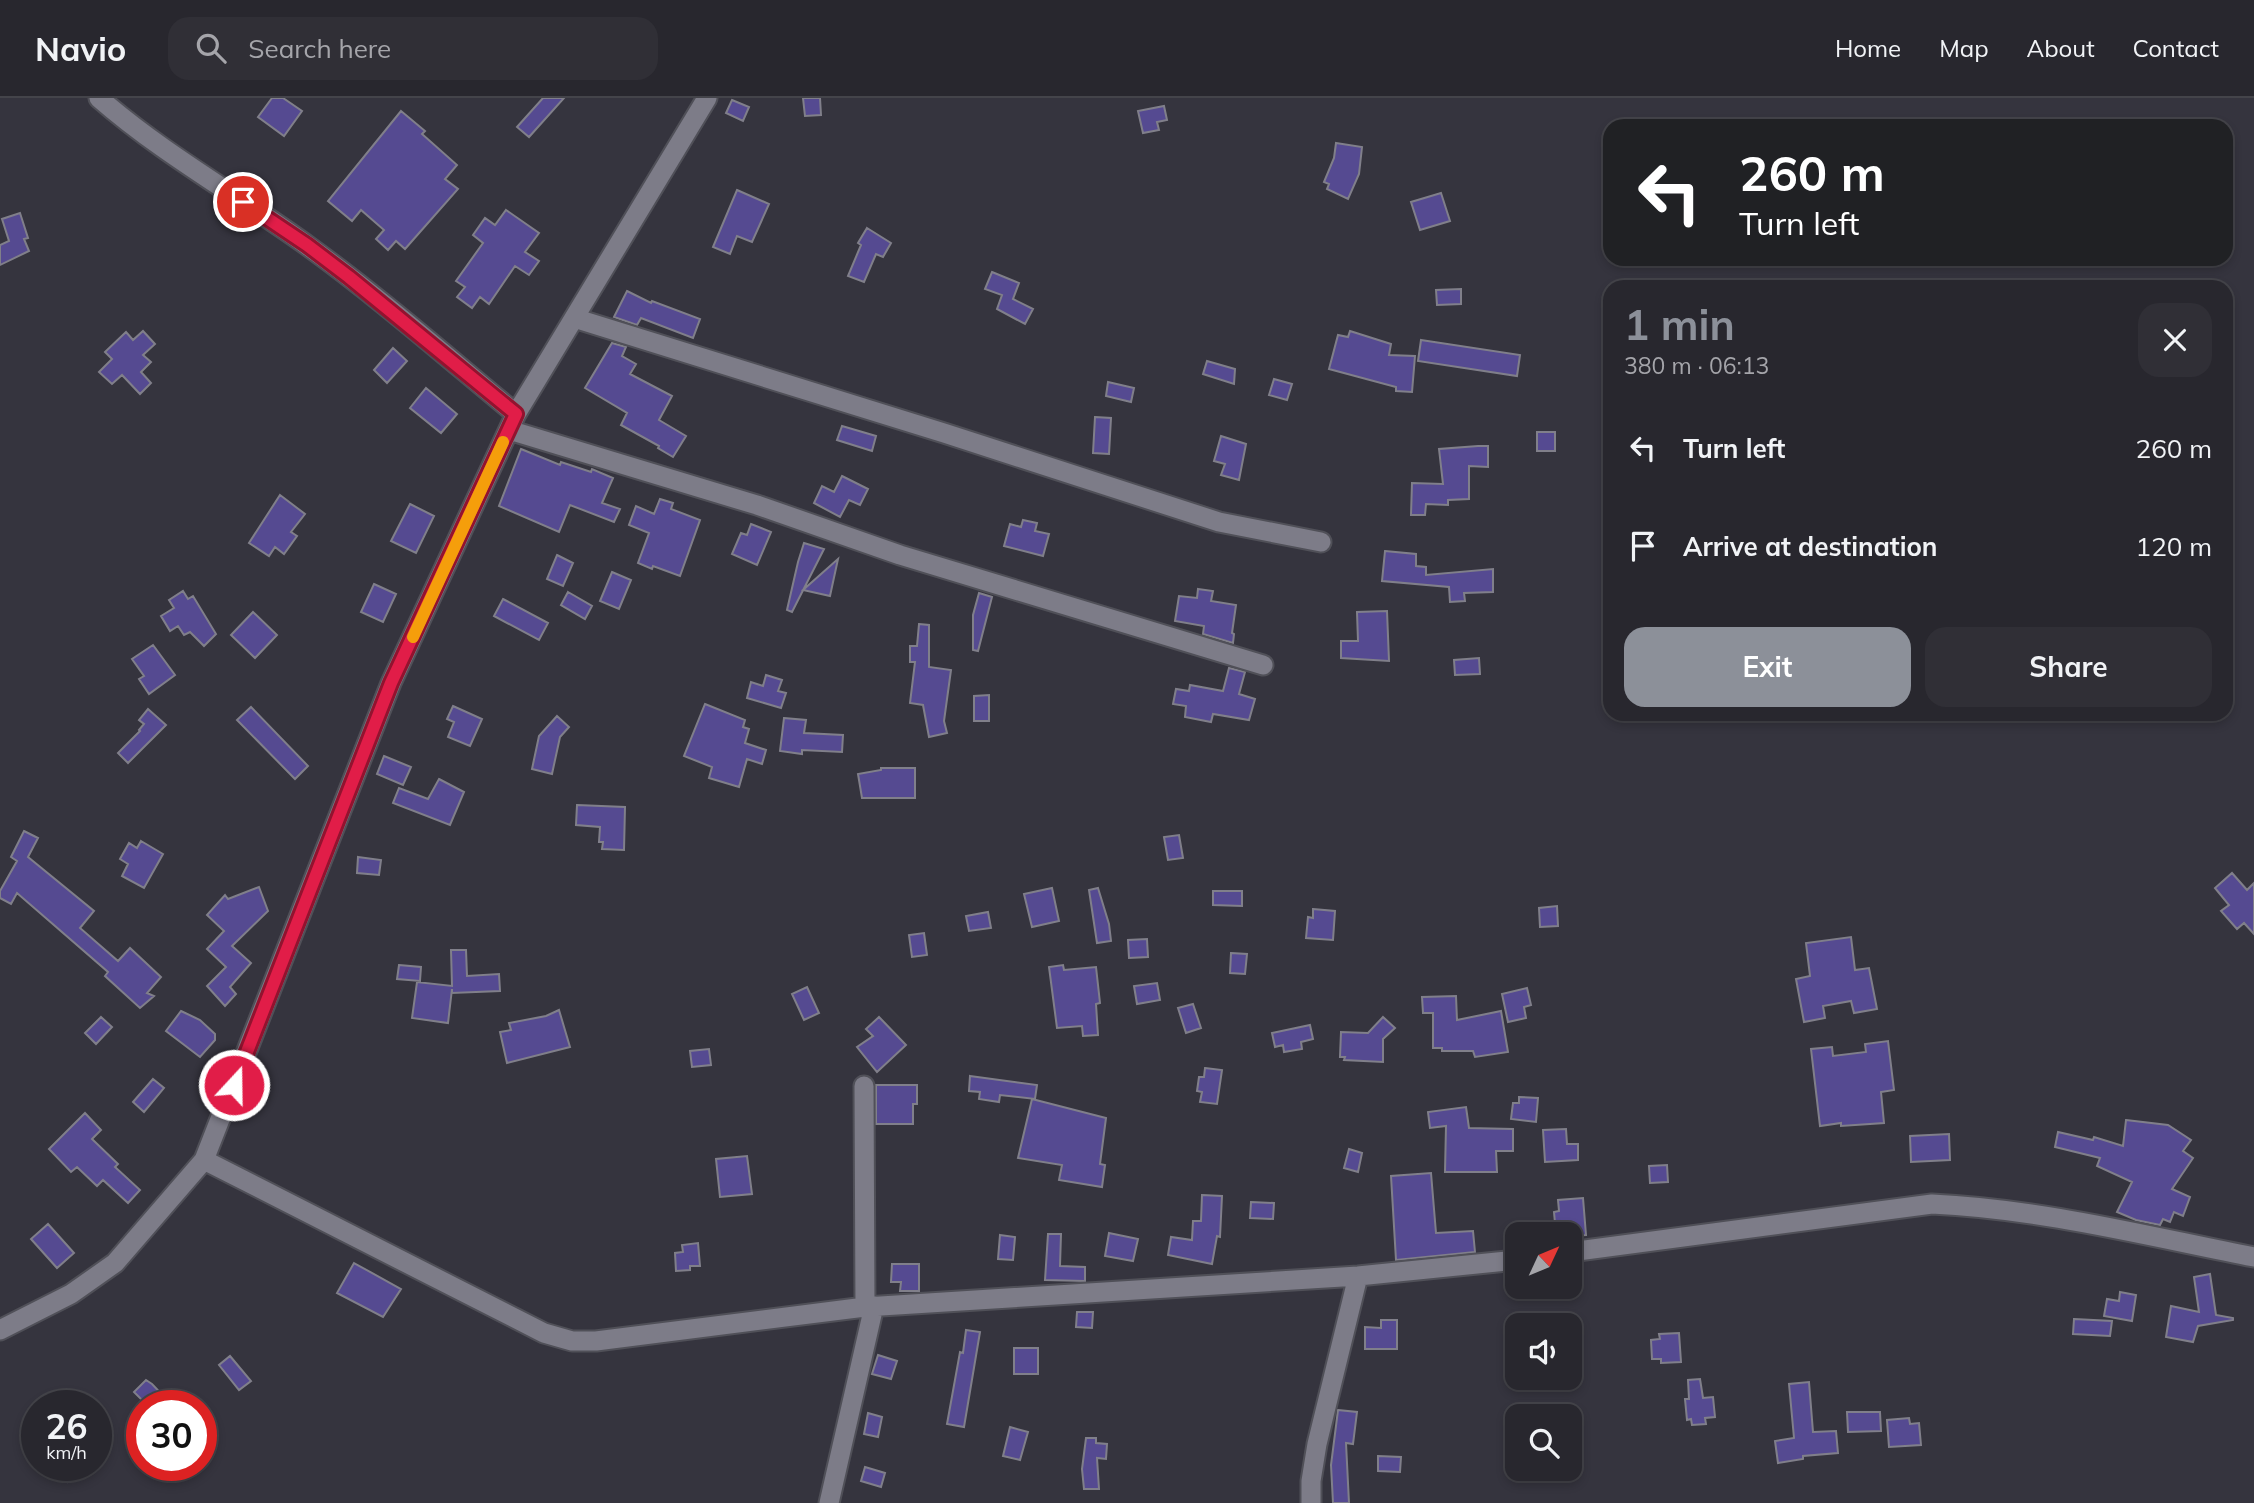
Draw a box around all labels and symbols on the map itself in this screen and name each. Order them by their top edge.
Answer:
pin [213,172,273,232]
position arrow [197,1048,271,1122]
north arrow [1505,1222,1582,1298]
speed limit sign: 30 [126,1390,217,1481]

